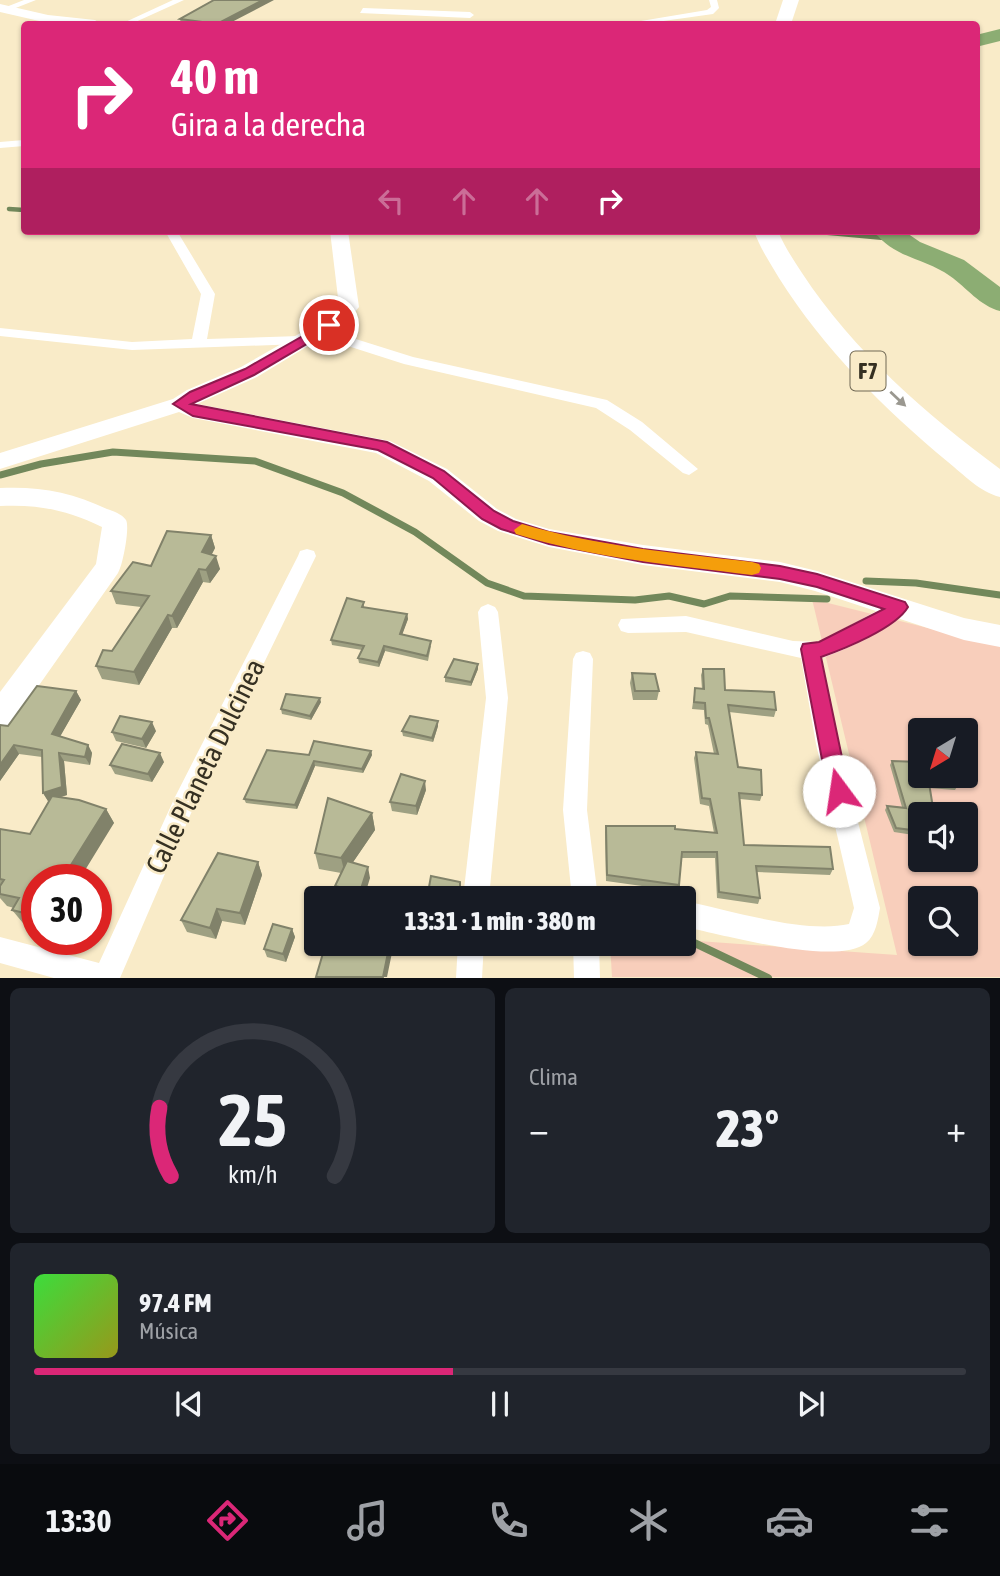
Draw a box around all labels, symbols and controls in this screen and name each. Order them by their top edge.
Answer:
text: 40 m [171,48,259,104]
icon: right [56,49,147,140]
text: Gira a la derecha [171,106,366,143]
icon: left [372,182,410,220]
icon: ahead [445,182,483,220]
icon: ahead [518,182,556,220]
icon: right [591,182,629,220]
pin [299,295,359,355]
icon: arrive [310,306,348,344]
road number: F7 [850,352,886,390]
one-way arrow [889,391,907,407]
street label: Calle Planeta Dulcinea [139,654,271,878]
north arrow [908,718,978,788]
map controls [908,718,978,956]
position arrow [802,754,876,828]
button: sound [908,802,978,872]
speed limit sign: 30 [21,864,112,955]
button: search [908,886,978,956]
text: 13:31 · 1 min · 380 m [405,906,595,936]
text: Clima [529,1064,578,1090]
text: 25 [218,1079,287,1162]
text: 23° [716,1098,779,1158]
text: − [529,1107,549,1150]
text: + [946,1107,966,1150]
text: km/h [228,1160,277,1188]
text: 97.4 FM [139,1288,212,1318]
text: Música [139,1318,198,1344]
icon: previous [170,1385,208,1423]
icon: pause [481,1385,519,1423]
icon: next [792,1385,830,1423]
icon: directions [203,1496,252,1545]
icon: music [343,1496,392,1545]
icon: phone [484,1496,533,1545]
icon: climate [624,1496,673,1545]
icon: car [765,1496,814,1545]
icon: filters [905,1496,954,1545]
text: 13:30 [46,1502,112,1539]

